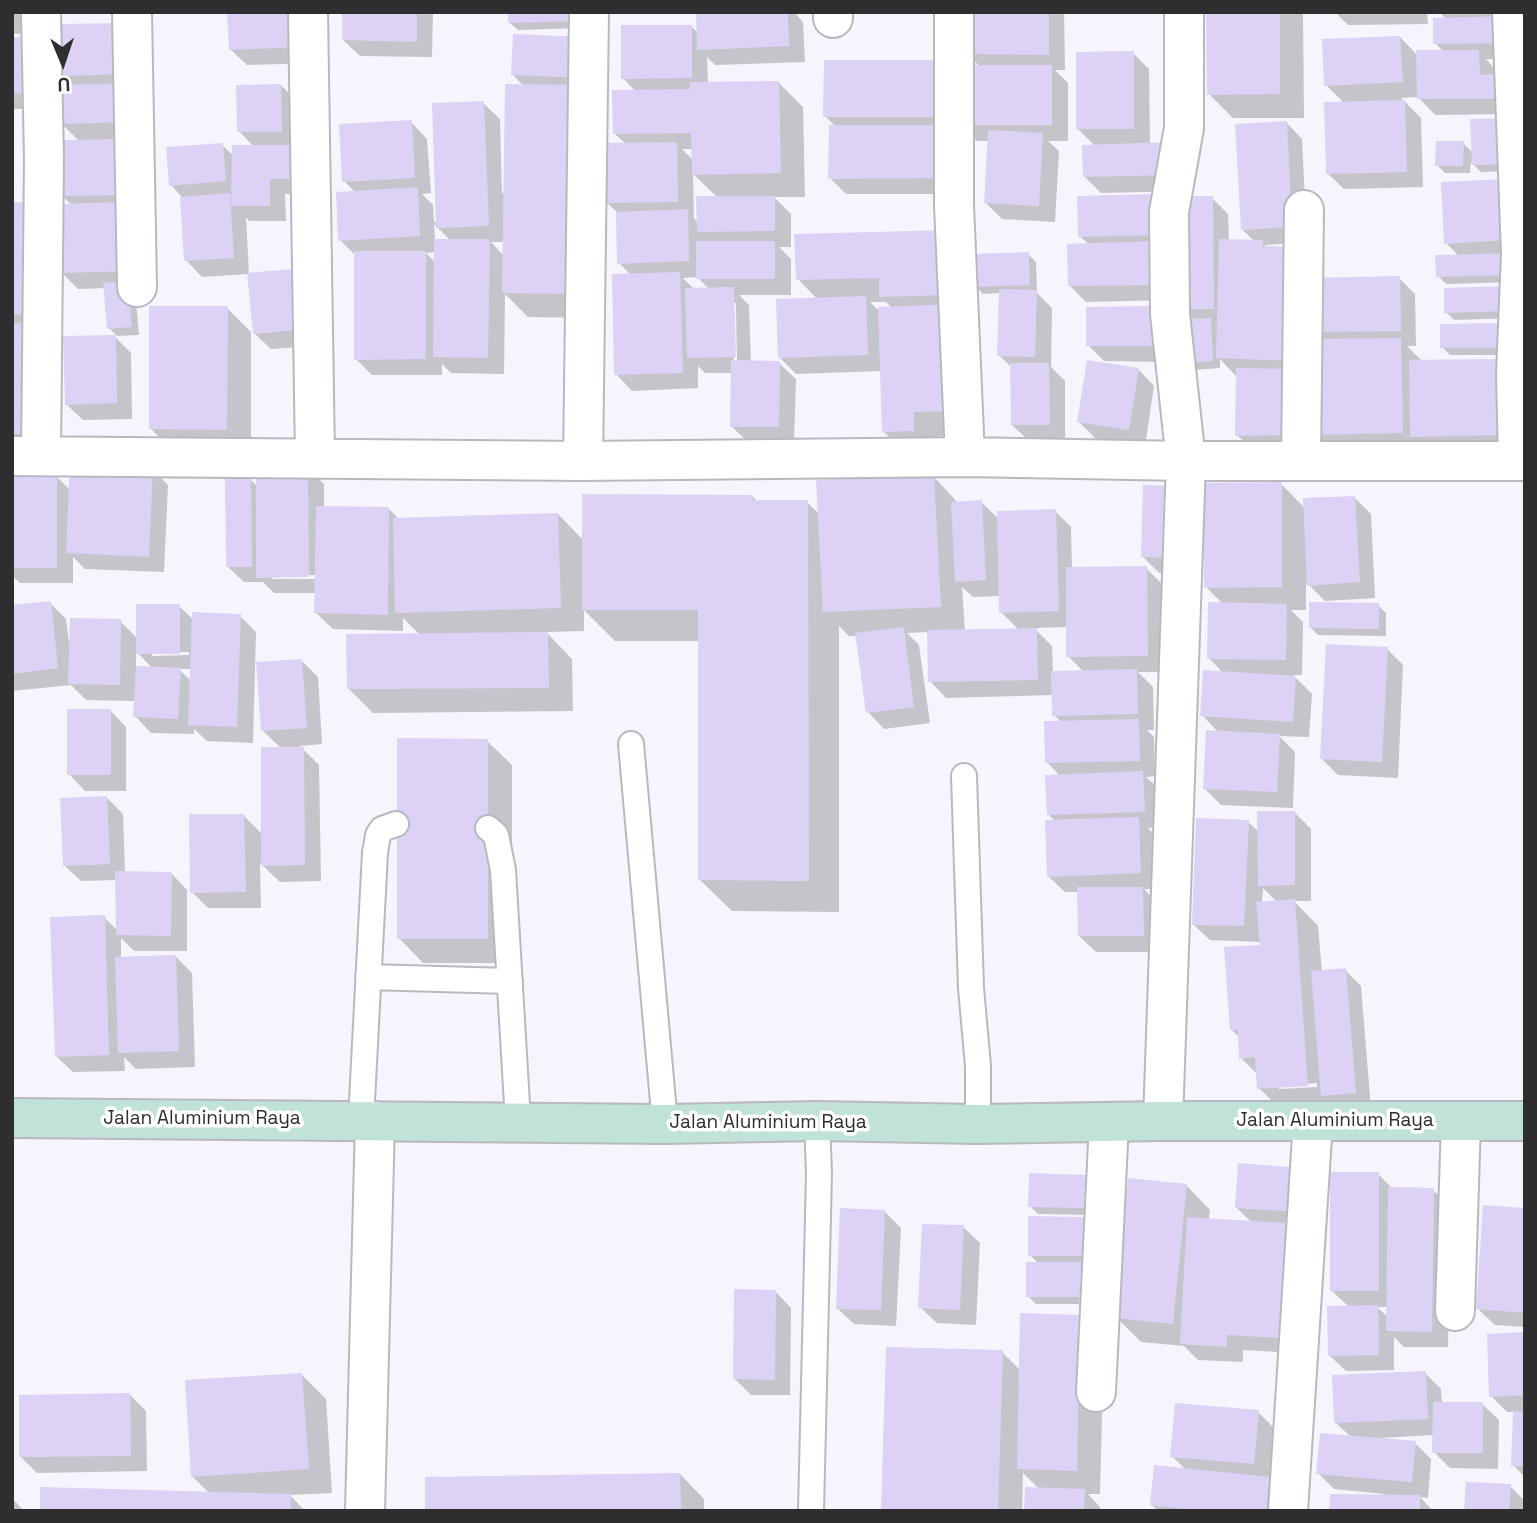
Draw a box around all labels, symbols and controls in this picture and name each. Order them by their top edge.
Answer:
north arrow [28,28,98,98]
text: U [57,72,71,97]
street label: Jalan Aluminium Raya [103,1108,301,1130]
street label: Jalan Aluminium Raya [1236,1110,1434,1132]
street label: Jalan Aluminium Raya [669,1112,867,1134]

